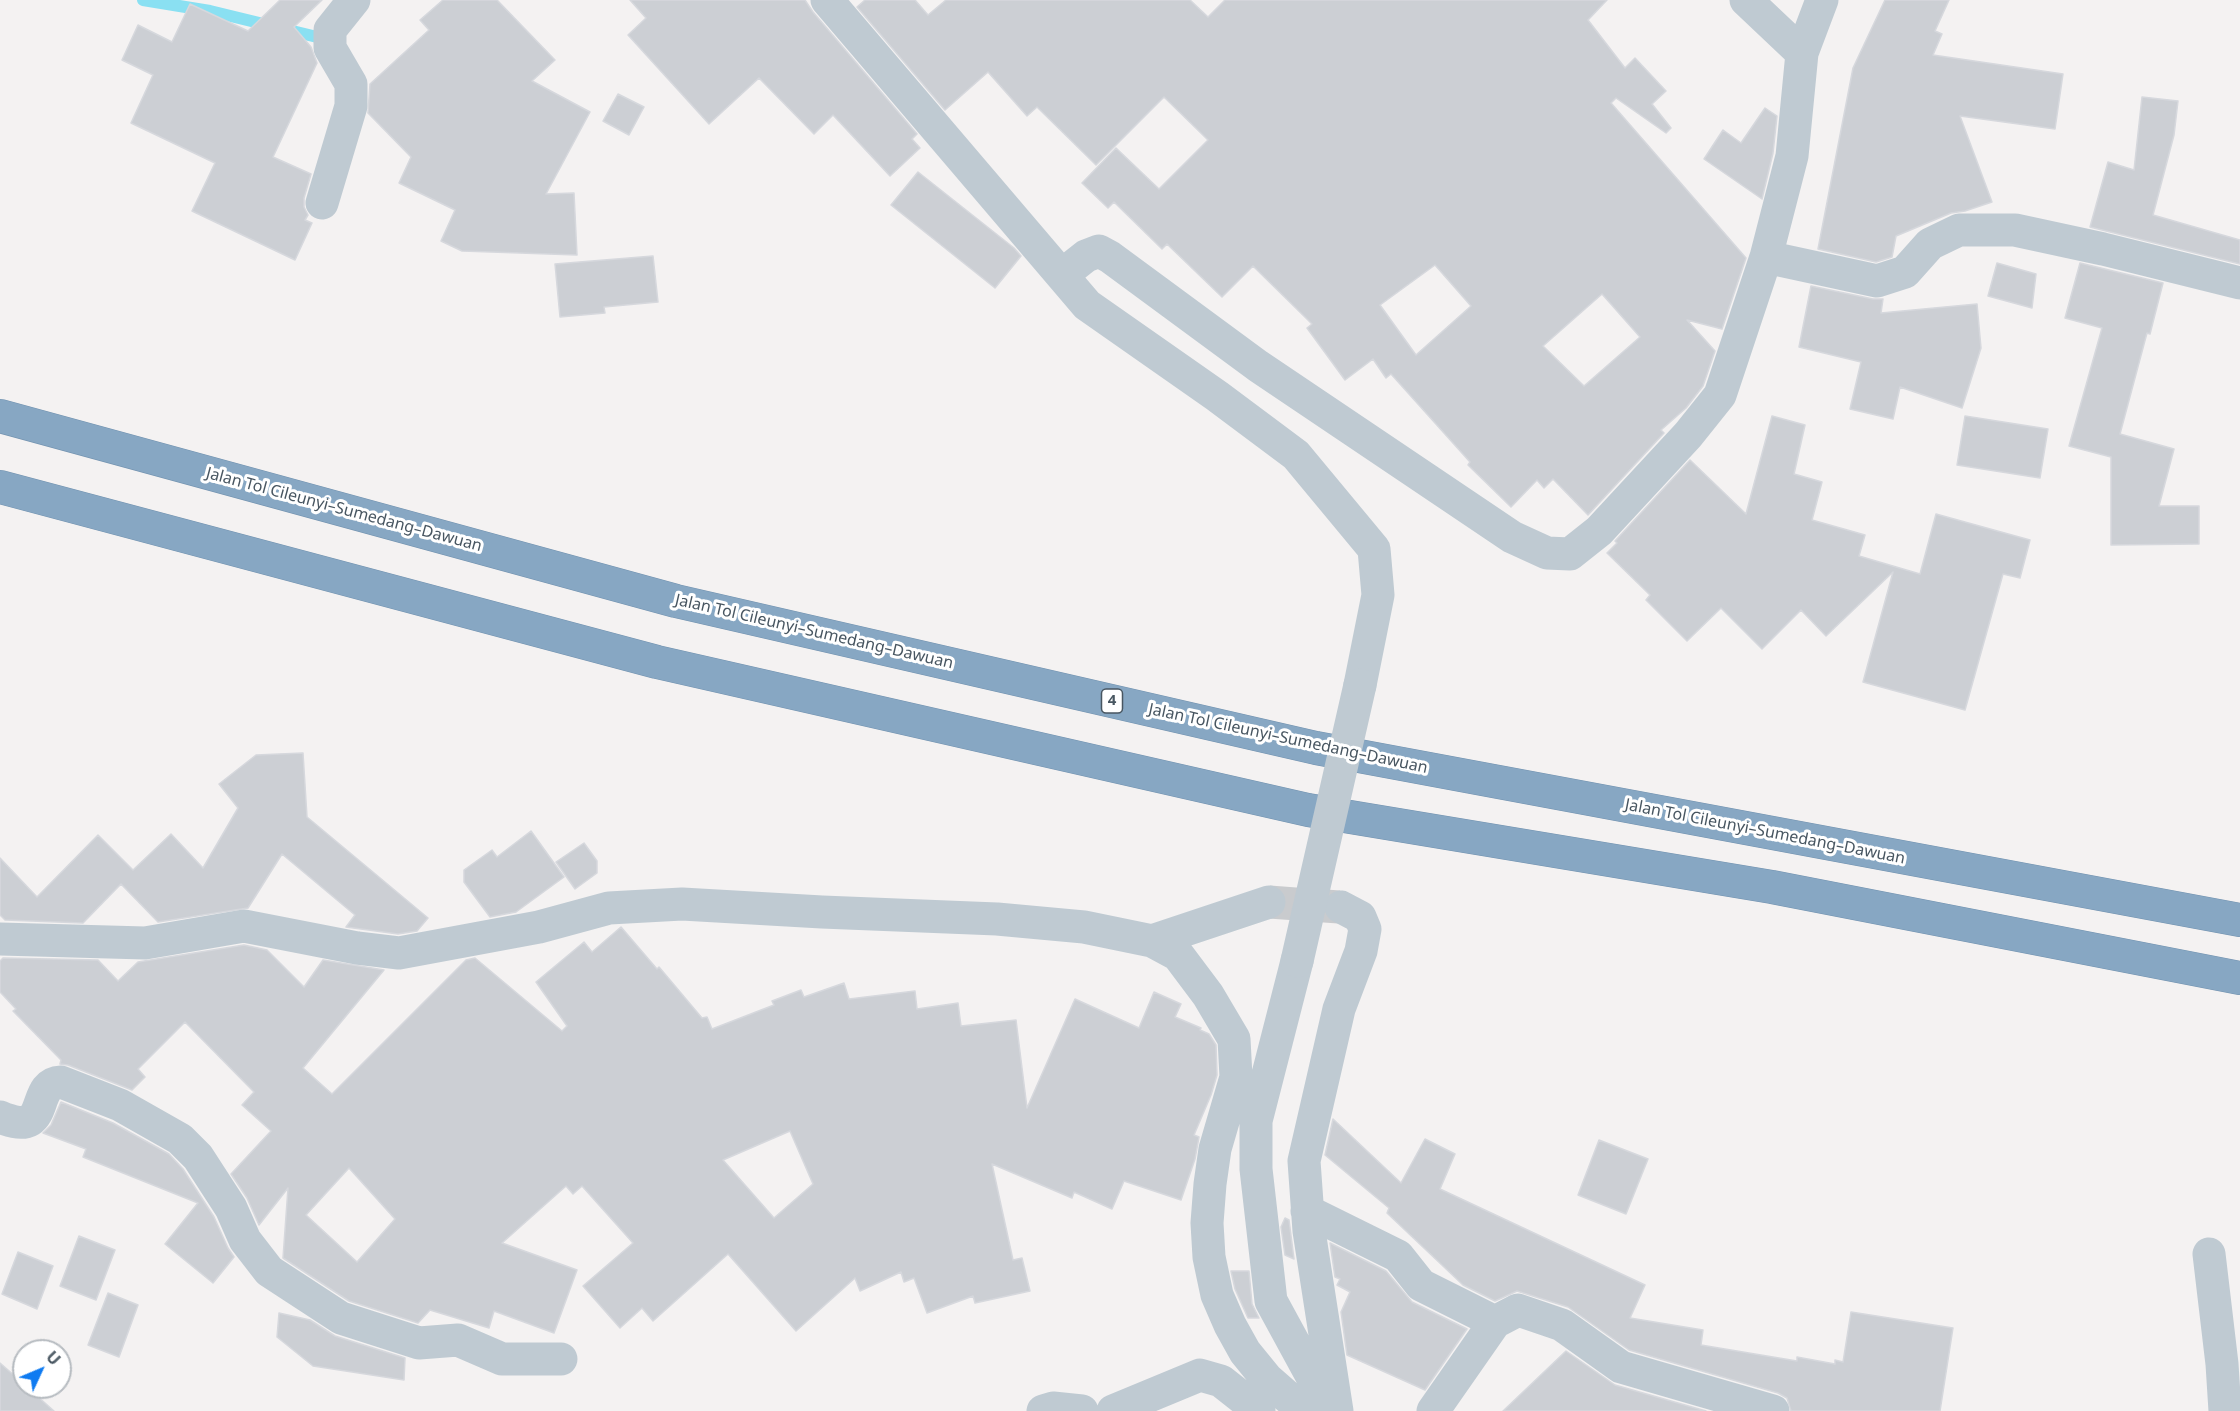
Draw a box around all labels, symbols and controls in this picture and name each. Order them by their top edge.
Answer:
street label: Jalan Tol Cileunyi–Sumedang–Dawuan [204,464,484,556]
street label: Jalan Tol Cileunyi–Sumedang–Dawuan [673,591,955,673]
road number: 4 [1102,689,1122,713]
street label: Jalan Tol Cileunyi–Sumedang–Dawuan [1147,700,1429,778]
street label: Jalan Tol Cileunyi–Sumedang–Dawuan [1623,795,1907,869]
north arrow [12,1339,72,1399]
text: U [41,1346,66,1370]

